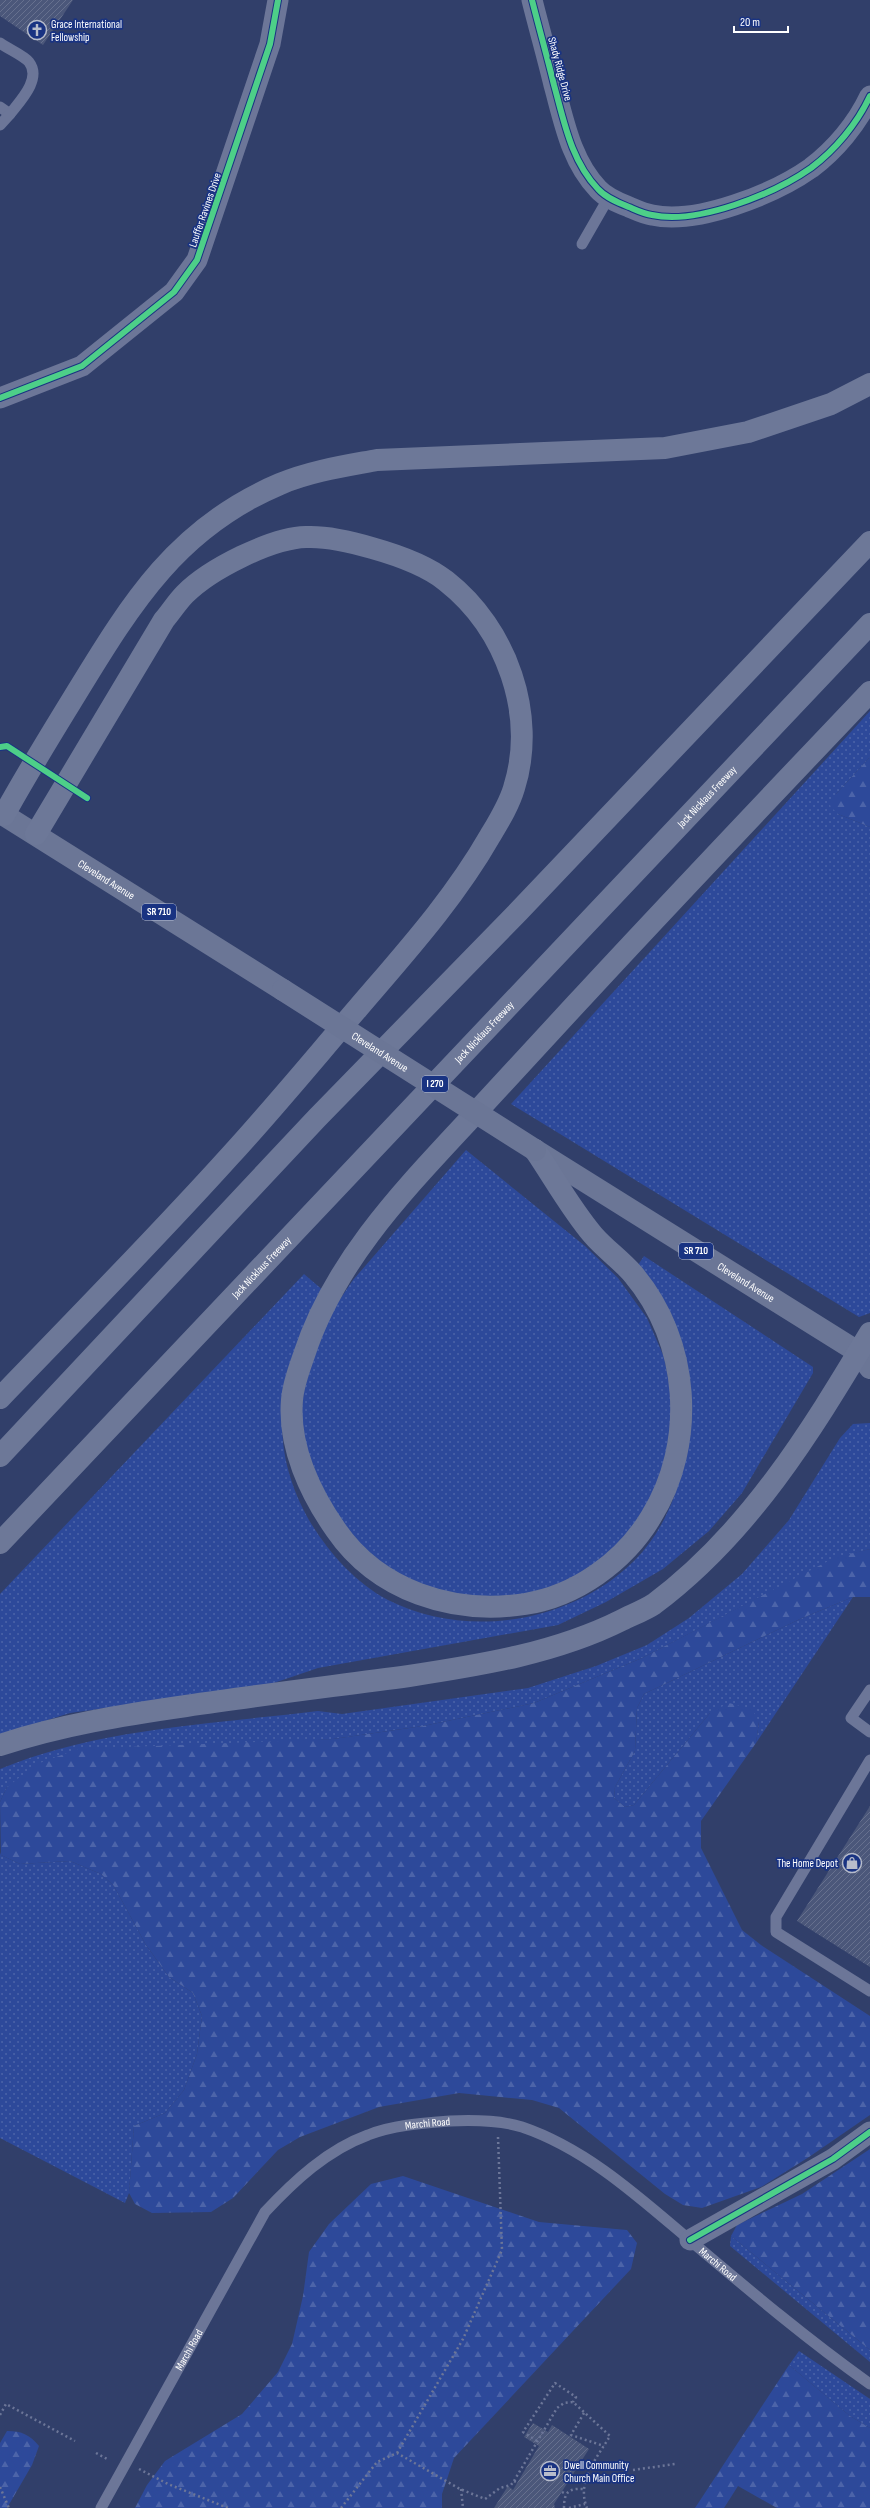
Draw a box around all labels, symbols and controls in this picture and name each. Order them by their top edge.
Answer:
scale bar [734,8,788,34]
text: 20 m [740,15,760,30]
place label: Grace International Fellowship [51,18,122,44]
church icon: Grace International Fellowship [26,19,48,41]
street label: Shady Ridge Drive [545,36,575,102]
street label: Lauffer Ravines Drive [186,171,224,249]
street label: Jack Nicklaus Freeway [674,762,740,831]
street label: Cleveland Avenue [76,857,137,902]
road number: SR 710 [142,904,176,920]
street label: Jack Nicklaus Freeway [451,998,517,1066]
street label: Cleveland Avenue [349,1029,411,1074]
road number: I 270 [422,1076,448,1092]
street label: Jack Nicklaus Freeway [228,1233,294,1301]
road number: SR 710 [679,1243,713,1259]
street label: Cleveland Avenue [715,1259,777,1305]
shop icon: The Home Depot [841,1852,863,1874]
place label: The Home Depot [777,1857,839,1870]
street label: Marchi Road [404,2114,451,2132]
street label: Marchi Road [697,2245,740,2284]
street label: Marchi Road [172,2326,206,2373]
place label: Dwell Community Church Main Office [564,2459,634,2485]
office icon: Dwell Community Church Main Office [539,2460,561,2482]

